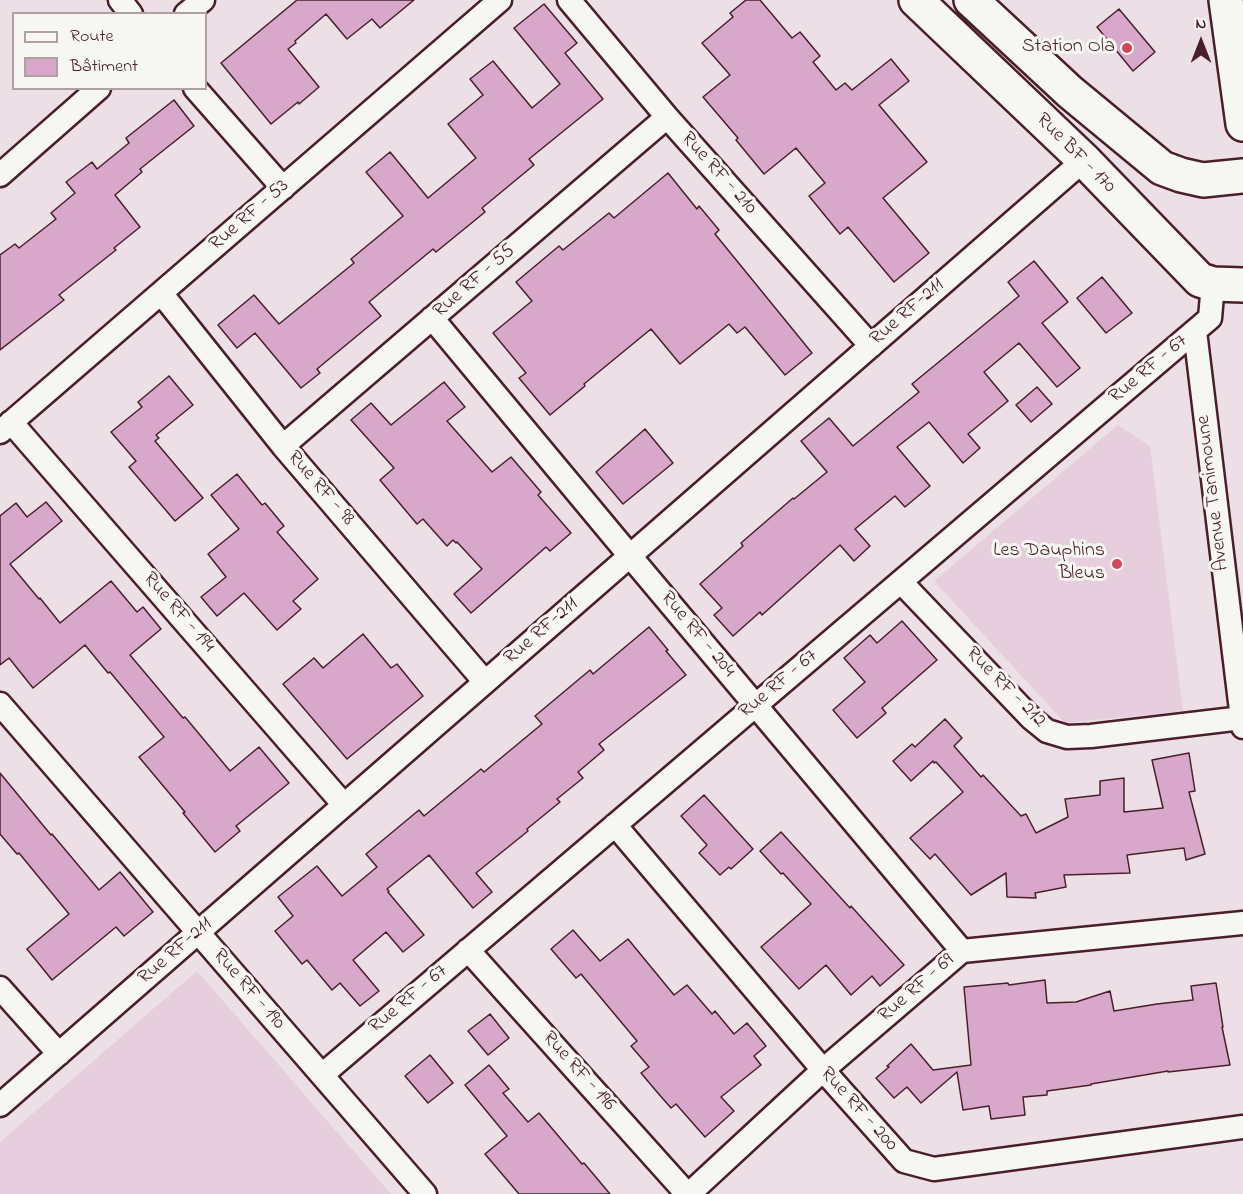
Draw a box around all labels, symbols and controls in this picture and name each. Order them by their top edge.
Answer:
legend [12,12,207,90]
north arrow [1171,12,1231,72]
text: N [1196,12,1206,36]
text: Route [70,24,114,50]
place label: Station Ola [1022,36,1115,60]
marker: Station Ola [1120,41,1134,55]
text: Bâtiment [70,54,138,80]
street label: Rue BF - 170 [1030,109,1120,199]
street label: Rue RF - 210 [675,128,761,220]
street label: Rue RF - 53 [205,175,295,257]
street label: Rue RF - 55 [429,240,521,324]
street label: Rue RF-211 [866,274,950,352]
street label: Rue RF - 67 [1105,330,1193,410]
street label: Avenue Tanimoune [1193,414,1235,572]
street label: Rue RF - 98 [281,447,359,531]
place label: Les Dauphins Bleus [993,540,1105,587]
marker: Les Dauphins Bleus [1110,557,1124,571]
street label: Rue RF - 194 [137,568,219,658]
street label: Rue RF - 204 [654,587,740,683]
street label: Rue RF-211 [500,593,584,671]
street label: Rue RF - 212 [960,643,1050,733]
street label: Rue RF - 67 [735,645,823,725]
street label: Rue RF-211 [134,913,218,991]
street label: Rue RF - 190 [206,945,290,1035]
street label: Rue RF - 69 [874,950,960,1028]
street label: Rue RF - 67 [365,960,453,1040]
street label: Rue RF - 196 [536,1027,620,1117]
street label: Rue RF - 200 [814,1063,902,1157]

